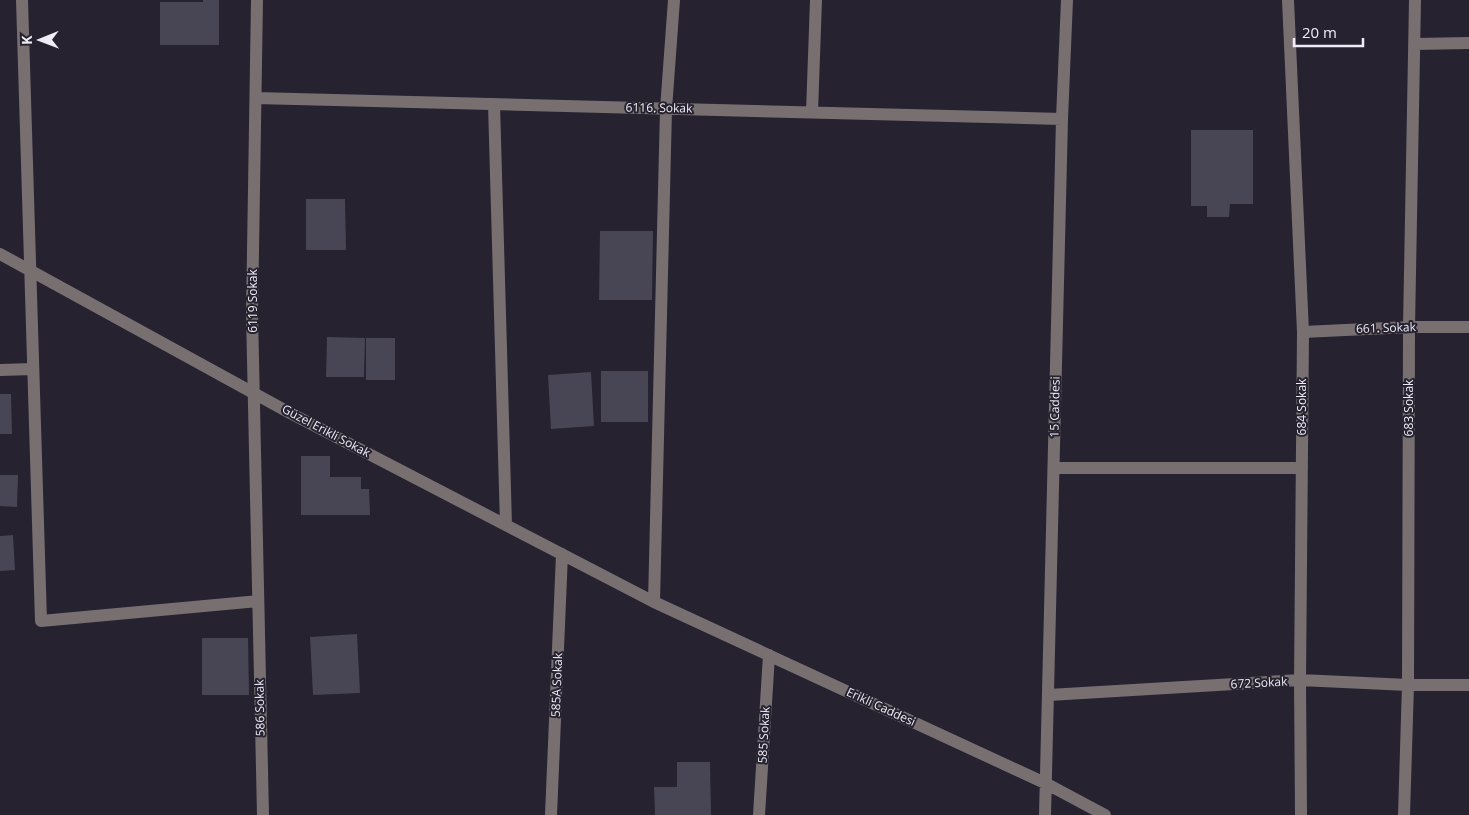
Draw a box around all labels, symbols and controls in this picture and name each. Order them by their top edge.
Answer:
north arrow [15,15,65,65]
scale bar [1294,15,1363,47]
text: 20 m [1302,22,1337,42]
text: K [17,35,36,45]
street label: 6116. Sokak [625,98,693,117]
street label: 6119 Sokak [244,268,261,333]
street label: 661. Sokak [1356,318,1417,337]
street label: 15 Caddesi [1045,376,1064,438]
street label: 684 Sokak [1293,378,1310,435]
street label: 683 Sokak [1400,379,1417,436]
street label: Güzel Erikli Sokak [279,400,374,461]
street label: 585A Sokak [547,652,566,717]
street label: 672 Sokak [1230,672,1288,692]
street label: 586 Sokak [250,679,268,737]
street label: Erikli Caddesi [844,683,919,730]
street label: 585 Sokak [754,705,774,764]

